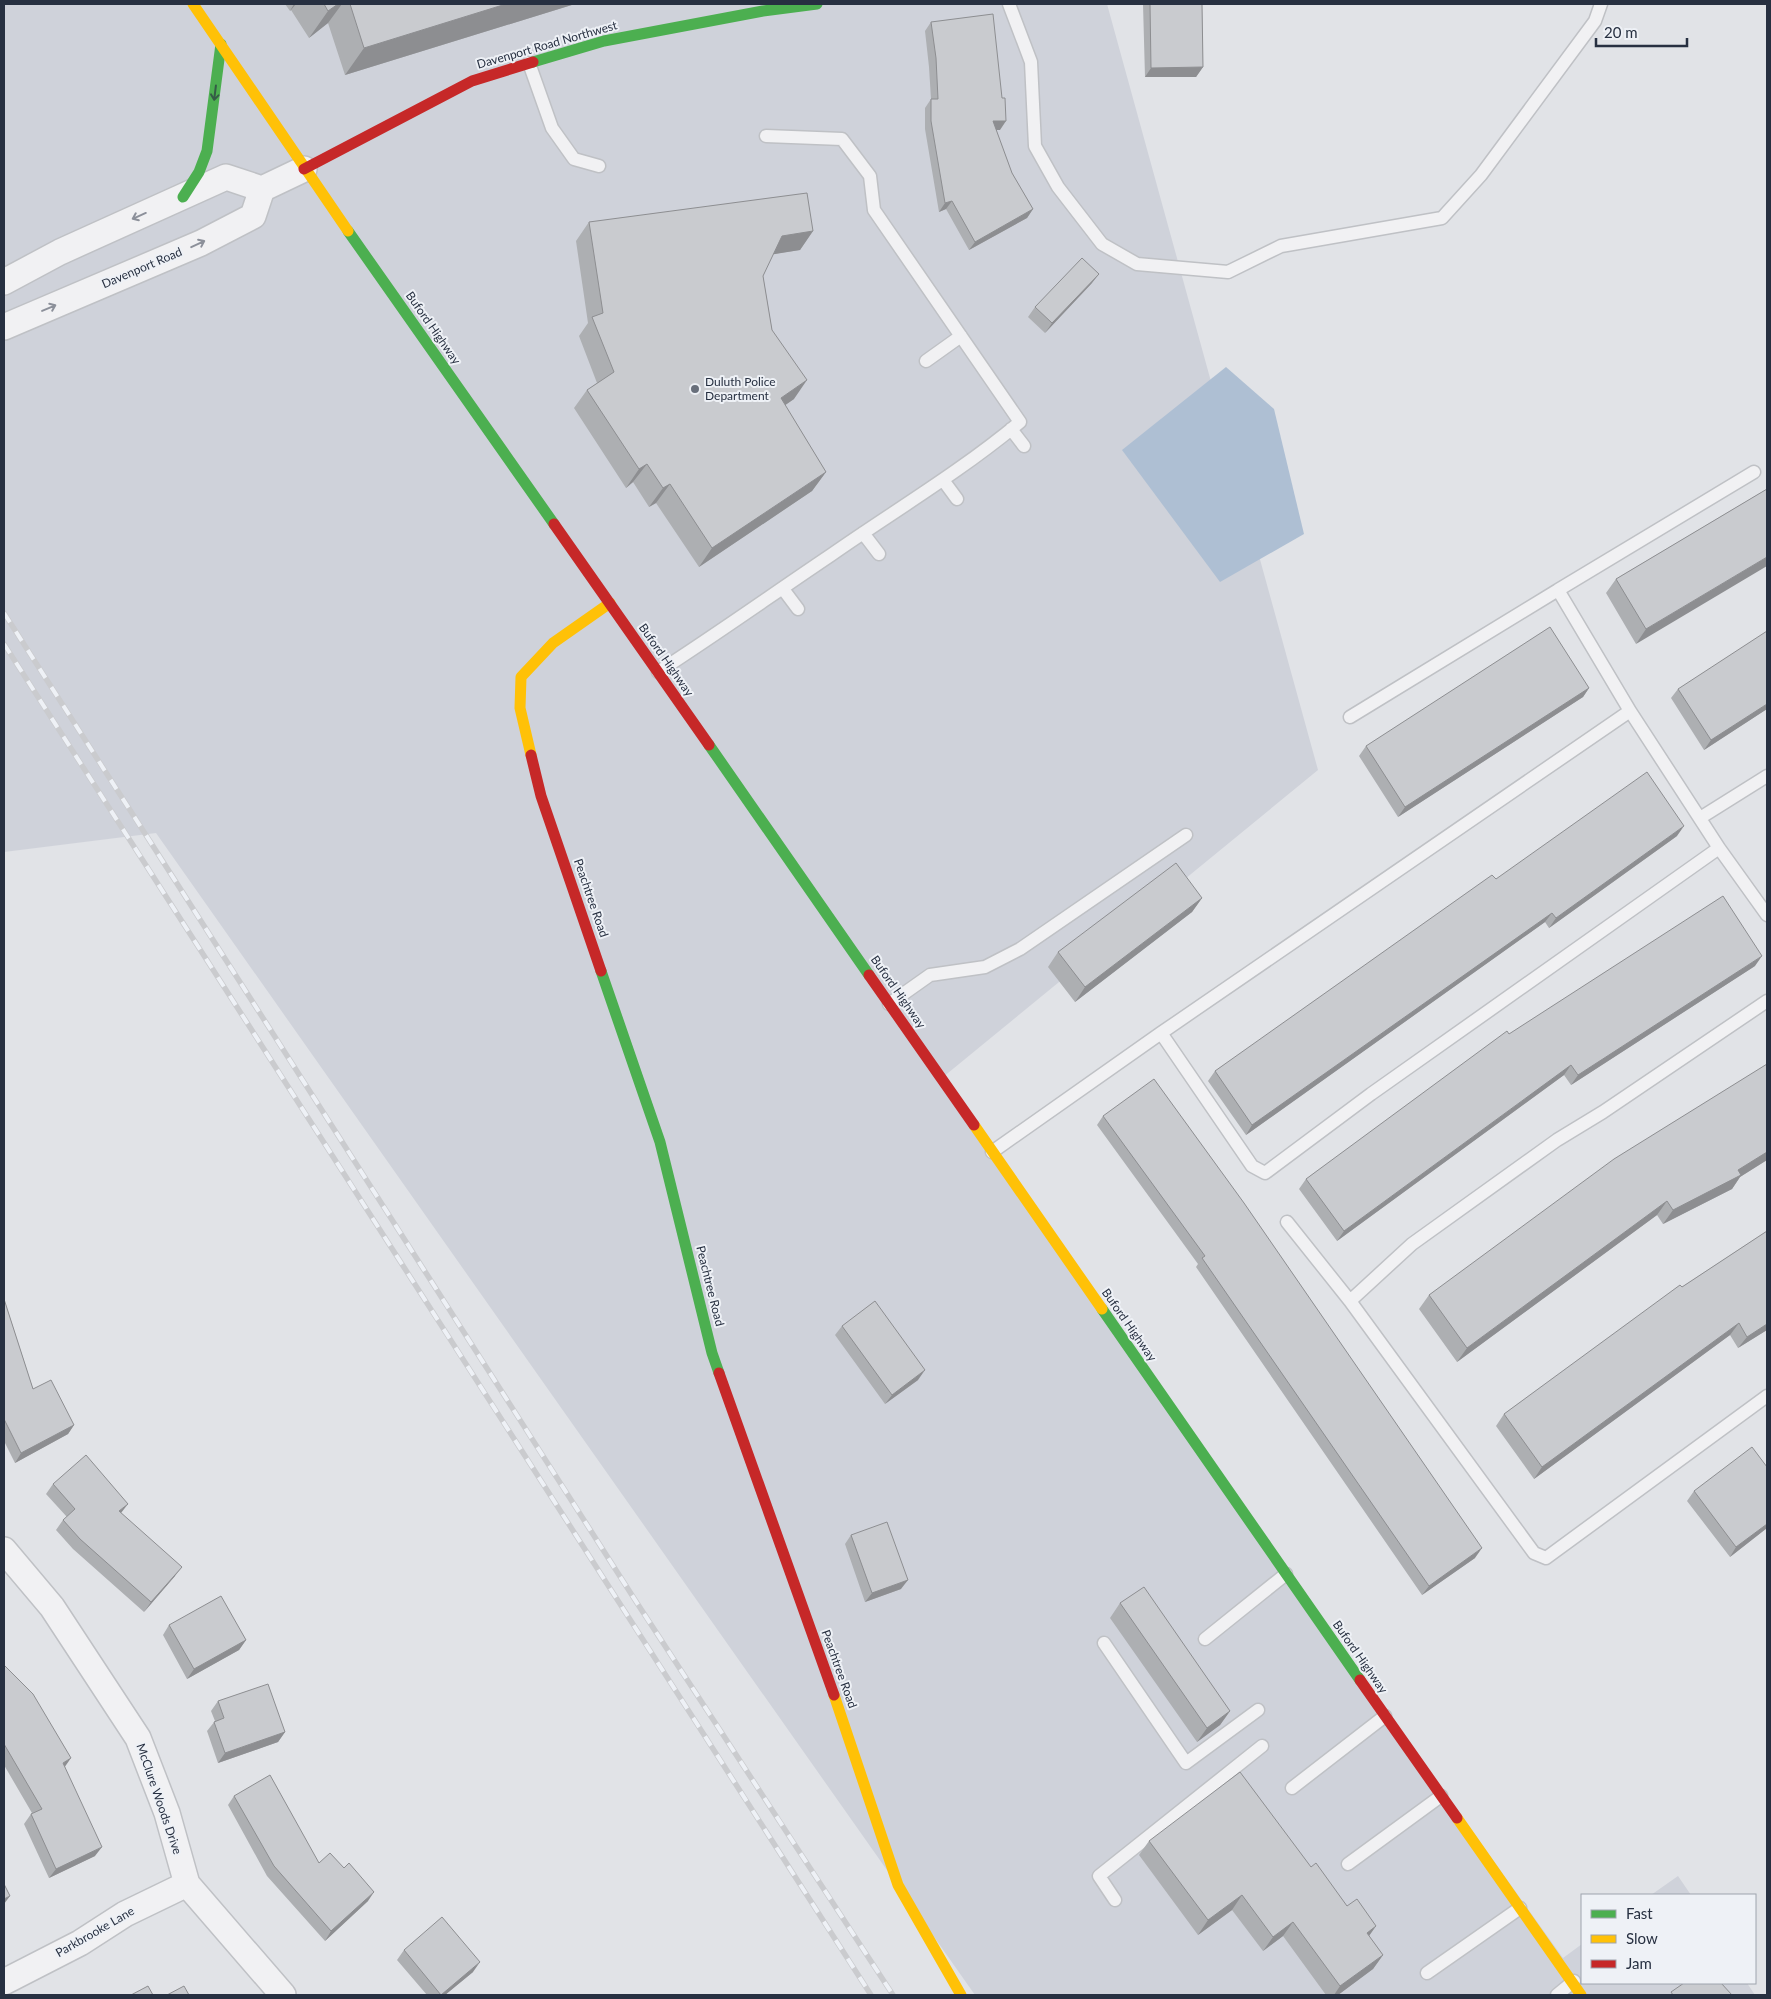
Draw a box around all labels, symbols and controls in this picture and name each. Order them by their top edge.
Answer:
scale bar [1596,15,1687,47]
street label: Davenport Road Northwest [475,17,619,72]
text: 20 m [1604,23,1638,41]
one-way arrow [210,85,220,101]
one-way arrow [132,212,147,222]
one-way arrow [190,239,205,248]
street label: Davenport Road [99,244,184,291]
street label: Buford Highway [403,288,464,368]
one-way arrow [41,302,56,312]
place label: Duluth Police Department [705,374,776,403]
marker: Duluth Police Department [689,383,701,395]
street label: Buford Highway [636,620,697,700]
street label: Peachtree Road [571,856,612,939]
street label: Buford Highway [868,952,929,1032]
street label: Peachtree Road [693,1244,728,1328]
street label: Buford Highway [1099,1285,1160,1365]
street label: Buford Highway [1330,1617,1391,1697]
street label: Peachtree Road [818,1628,861,1710]
street label: McClure Woods Drive [133,1741,186,1856]
legend [1581,1894,1756,1984]
street label: Parkbrooke Lane [53,1903,137,1960]
text: Fast [1626,1904,1653,1922]
text: Slow [1626,1929,1658,1947]
text: Jam [1626,1954,1652,1972]

